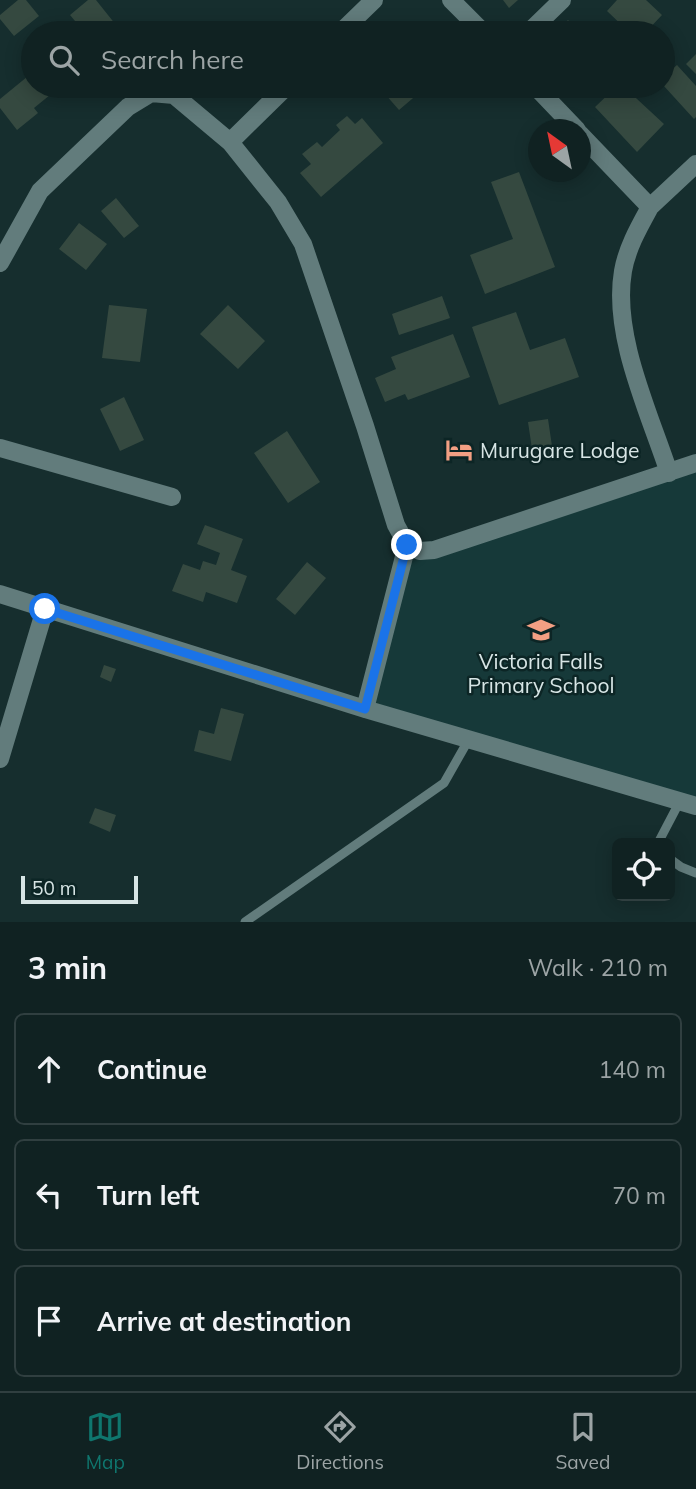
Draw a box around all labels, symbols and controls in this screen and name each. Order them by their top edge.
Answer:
search box [21,21,675,98]
icon: search [45,41,83,79]
text: Search here [101,43,244,76]
north arrow [528,119,591,182]
hotel icon: Murugare Lodge [444,435,474,465]
place label: Murugare Lodge [480,437,640,463]
route end [391,529,422,560]
route start [29,593,60,624]
school or university icon: Victoria Falls Primary School [526,615,556,645]
place label: Victoria Falls Primary School [468,648,614,698]
map controls [612,838,675,901]
button: locate [612,838,675,901]
scale bar [21,873,138,905]
text: 50 m [32,876,76,900]
text: 3 min [28,949,107,987]
text: Walk · 210 m [528,953,668,982]
icon: ahead [30,1050,68,1088]
text: Continue [97,1053,207,1086]
text: 140 m [598,1055,666,1084]
icon: left [30,1176,68,1214]
text: Turn left [97,1179,199,1212]
text: 70 m [612,1181,666,1210]
icon: arrive [30,1302,68,1340]
text: Arrive at destination [97,1305,352,1338]
tab: Map [86,1408,125,1474]
tab: Directions [296,1408,384,1474]
tab: Saved [555,1408,610,1474]

